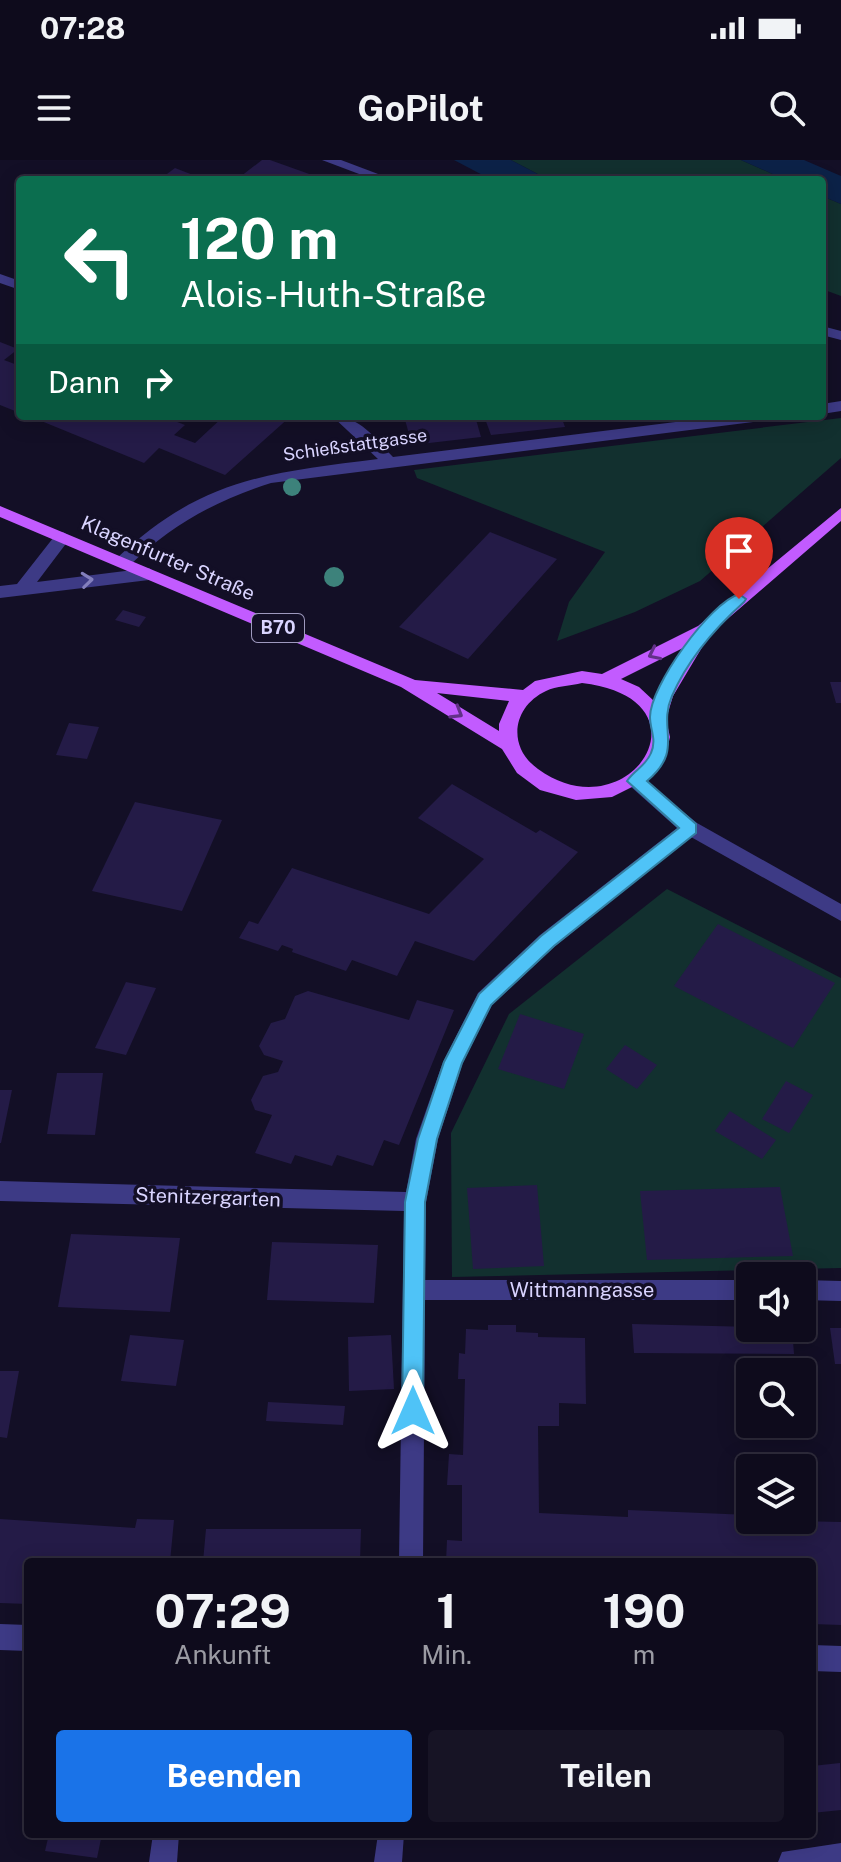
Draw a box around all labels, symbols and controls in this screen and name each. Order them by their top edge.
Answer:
text: 07:28 [40,10,125,46]
icon: menu [32,86,76,130]
icon: search [765,86,809,130]
text: GoPilot [357,87,484,129]
text: 120 m [180,206,338,272]
icon: left [48,208,152,312]
text: Alois-Huth-Straße [180,273,486,315]
icon: right [136,360,180,404]
text: Dann [48,364,120,400]
street label: Schießstattgasse [282,424,428,465]
street label: Klagenfurter Straße [77,511,259,605]
pin [705,517,773,599]
icon: arrive [717,529,761,573]
one-way arrow [80,572,93,589]
road number: B70 [252,614,304,642]
one-way arrow [647,644,662,659]
one-way arrow [448,703,463,719]
street label: Stenitzergarten [135,1182,281,1212]
map controls [736,1262,816,1534]
button: sound [736,1262,816,1342]
street label: Wittmanngasse [510,1278,654,1302]
button: search [736,1358,816,1438]
position arrow [371,1369,455,1453]
button: layers [736,1454,816,1534]
text: 07:29 [155,1582,291,1639]
text: 1 [436,1582,457,1639]
text: 190 [602,1582,685,1639]
text: Ankunft [174,1639,271,1670]
text: Min. [421,1639,472,1670]
text: m [633,1639,655,1670]
button: Beenden [56,1730,412,1822]
button: Teilen [428,1730,784,1822]

